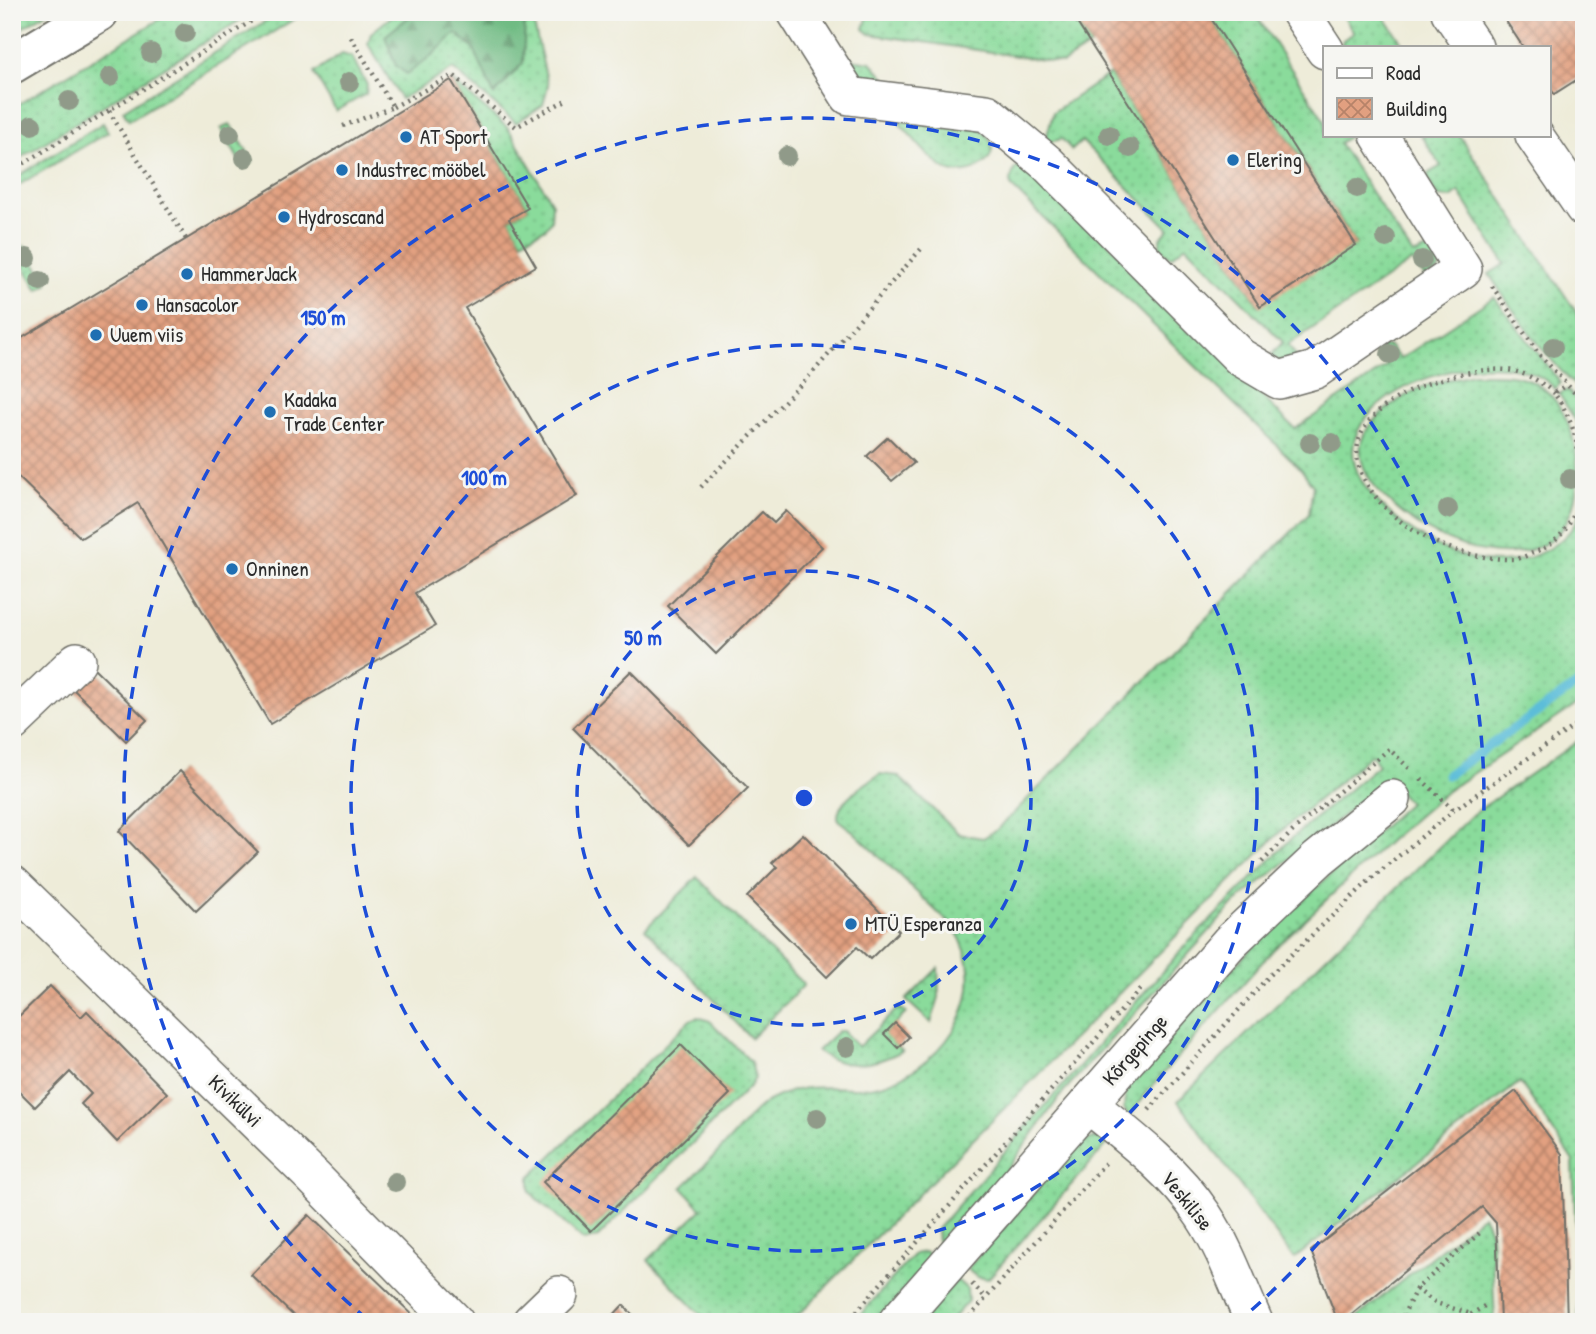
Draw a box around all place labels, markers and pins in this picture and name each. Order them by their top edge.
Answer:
place label: AT Sport [420,122,488,151]
marker: AT Sport [398,129,414,145]
place label: Elering [1247,145,1302,174]
marker: Elering [1225,152,1241,168]
place label: Industrec mööbel [356,155,486,184]
marker: Industrec mööbel [334,162,350,178]
place label: Hydroscand [298,202,384,231]
marker: Hydroscand [276,209,292,225]
place label: HammerJack [201,259,297,288]
marker: HammerJack [179,266,195,282]
place label: Hansacolor [156,290,239,319]
marker: Hansacolor [134,297,150,313]
place label: Uuem viis [110,320,183,349]
marker: Uuem viis [88,327,104,343]
place label: Kadaka Trade Center [284,385,385,438]
marker: Kadaka Trade Center [262,404,278,420]
place label: Onninen [246,554,309,583]
marker: Onninen [224,561,240,577]
centre of rings [792,786,816,810]
place label: MTÜ Esperanza [865,909,981,938]
marker: MTÜ Esperanza [843,916,859,932]

